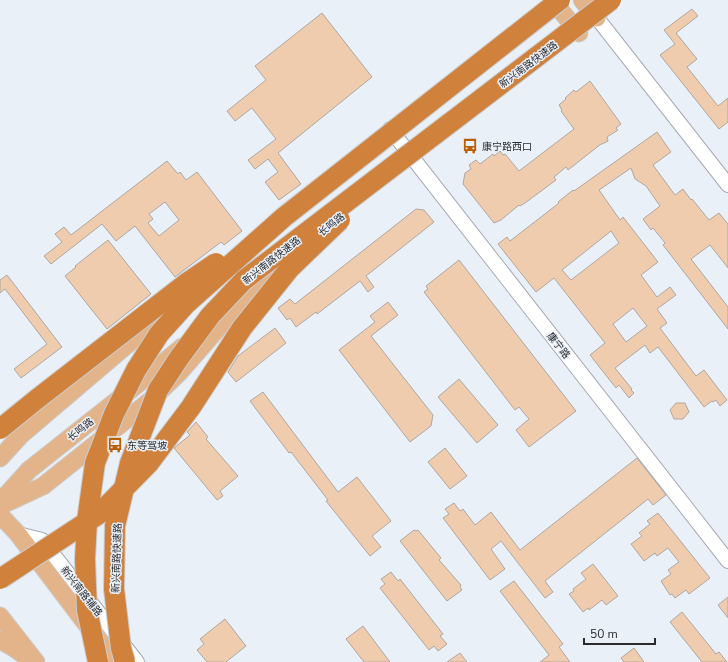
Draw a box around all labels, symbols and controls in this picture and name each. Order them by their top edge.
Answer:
street label: 新兴南路快速路 [496,38,561,91]
bus stop icon: 康宁路西口 [461,137,479,155]
place label: 康宁路西口 [482,140,532,154]
street label: 长鸣路 [315,210,348,240]
street label: 新兴南路快速路 [240,234,304,288]
street label: 康宁路 [543,329,573,362]
street label: 长鸣路 [64,415,97,445]
bus stop icon: 东等驾坡 [106,436,124,454]
place label: 东等驾坡 [127,439,167,453]
street label: 新兴南路快速路 [109,523,125,593]
street label: 新兴南路辅路 [57,564,105,620]
scale bar [584,620,655,646]
text: 50 m [590,626,618,642]

